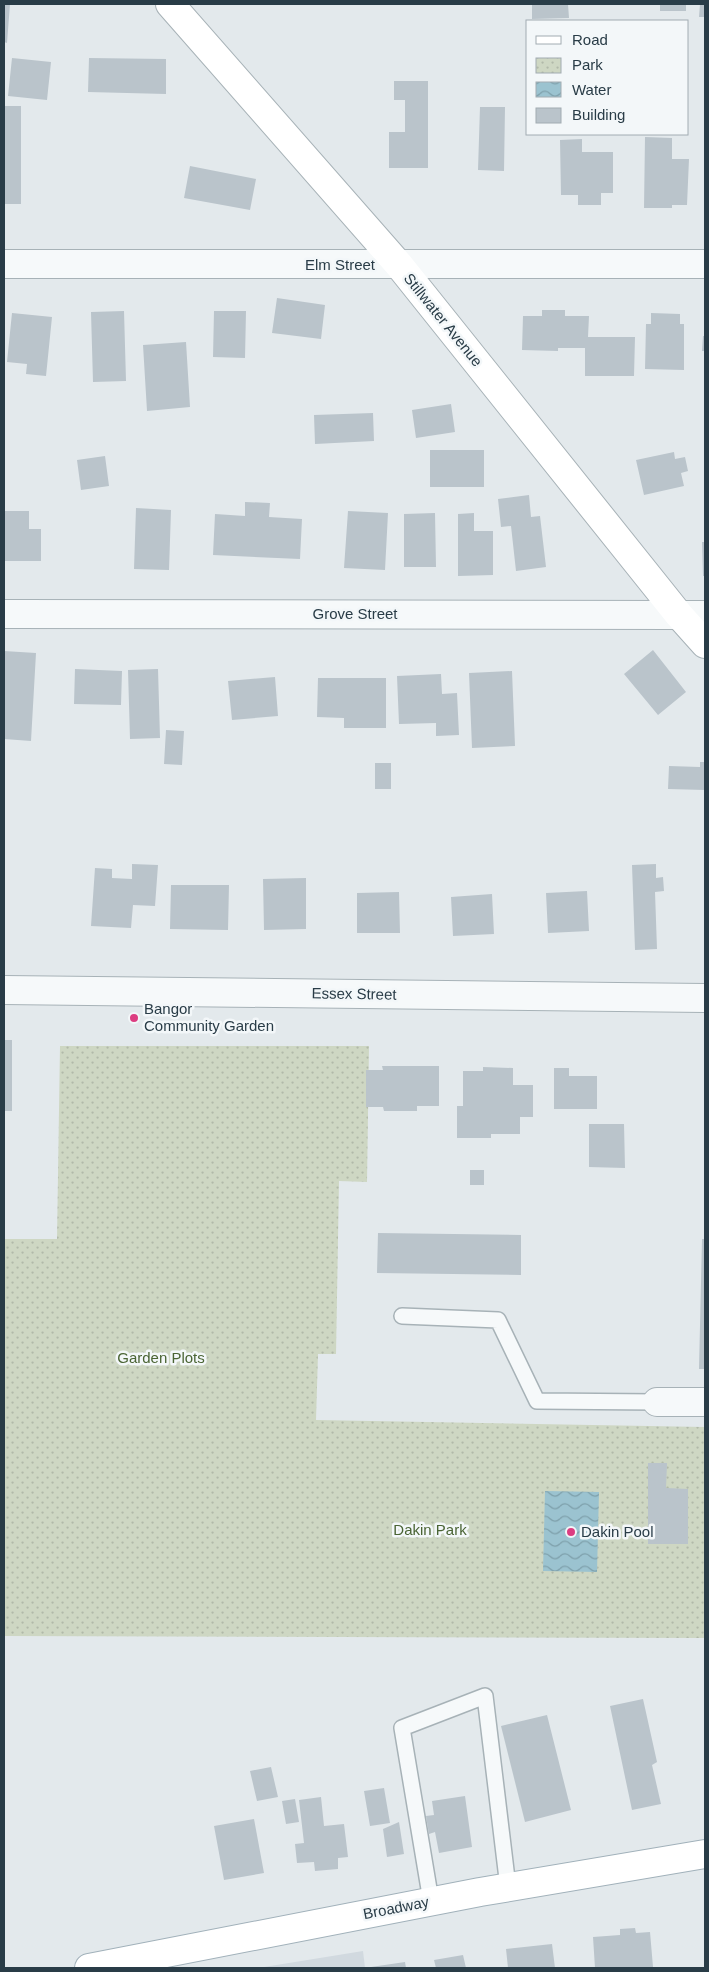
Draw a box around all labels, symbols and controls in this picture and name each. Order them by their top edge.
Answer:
legend [526,20,689,135]
text: Road [572,31,608,48]
text: Park [572,56,603,73]
text: Water [572,81,611,98]
text: Building [572,106,625,123]
street label: Elm Street [305,256,376,273]
street label: Stillwater Avenue [401,270,486,370]
street label: Grove Street [312,605,398,622]
street label: Essex Street [311,984,397,1003]
place label: Bangor Community Garden [144,1000,274,1034]
marker: Bangor Community Garden [128,1012,140,1024]
park label: Garden Plots [117,1349,205,1366]
park label: Dakin Park [393,1521,467,1538]
place label: Dakin Pool [581,1523,654,1540]
marker: Dakin Pool [565,1526,577,1538]
street label: Broadway [362,1893,431,1922]

